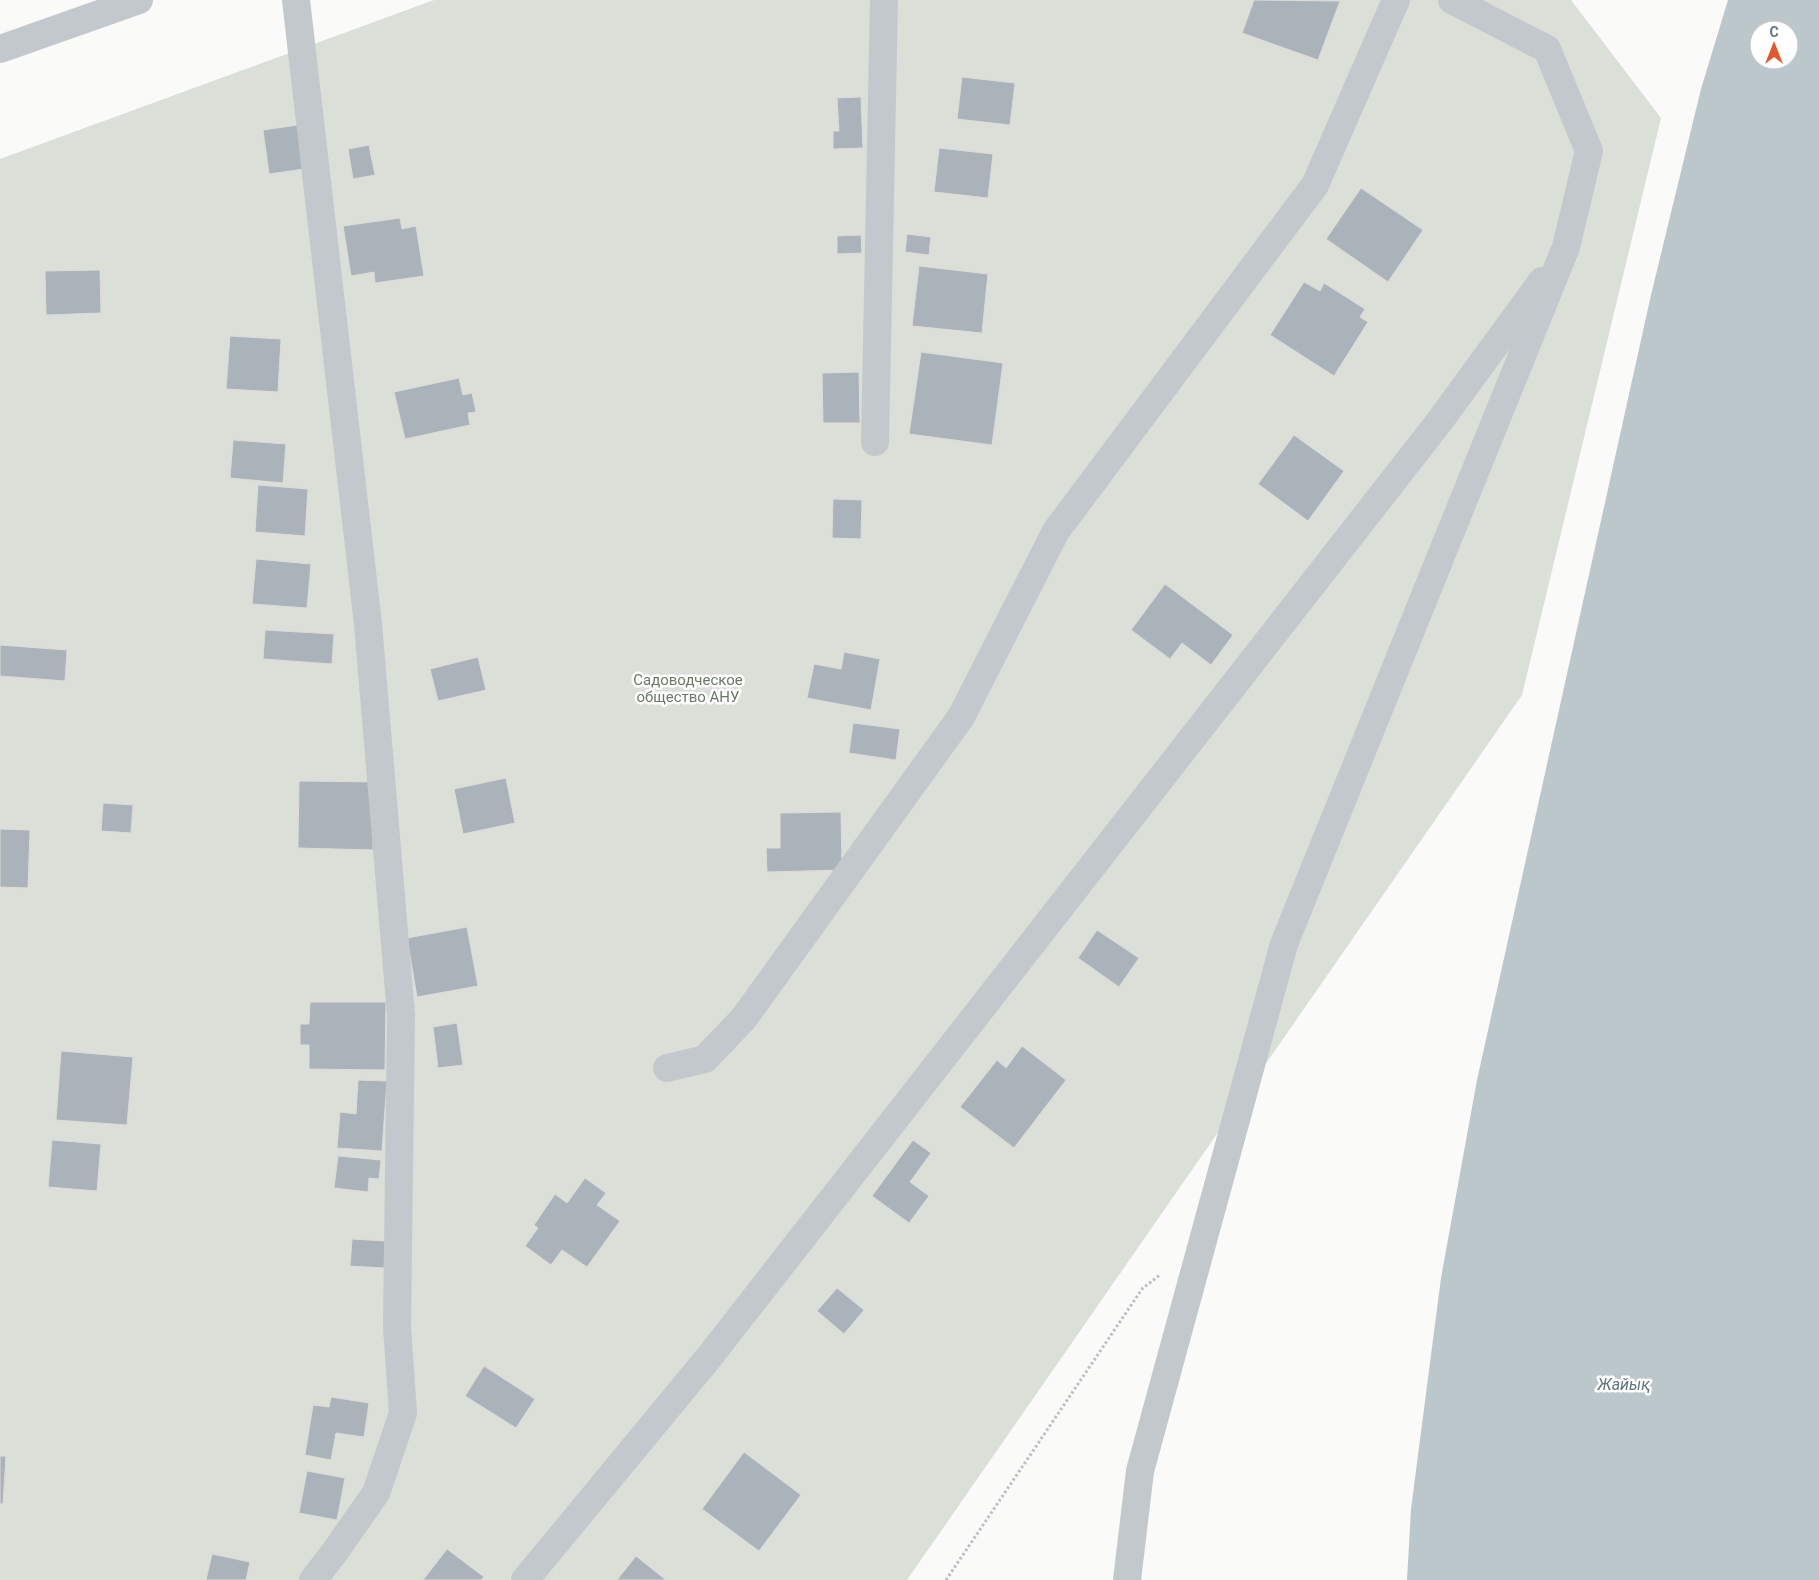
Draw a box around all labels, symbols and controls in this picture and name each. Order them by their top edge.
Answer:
north arrow [1749,20,1799,70]
text: С [1769,24,1779,40]
park label: Садоводческое общество АНУ [633,671,743,706]
water label: Жайық [1597,1375,1650,1394]

